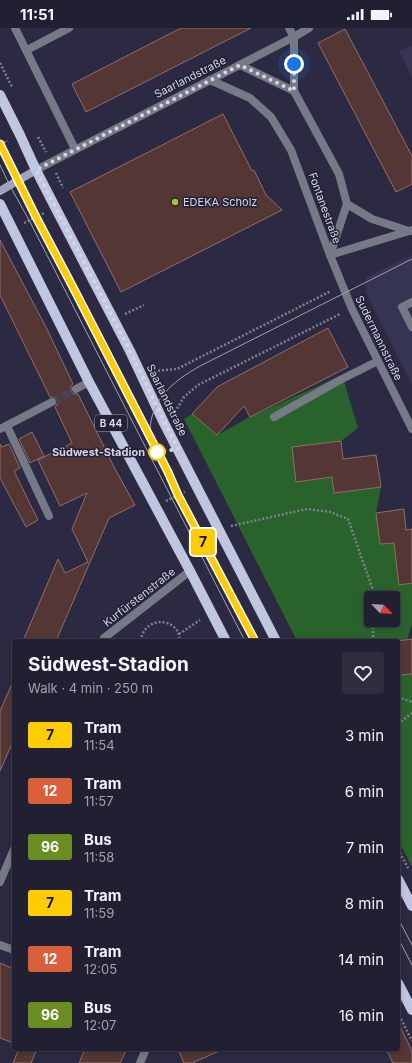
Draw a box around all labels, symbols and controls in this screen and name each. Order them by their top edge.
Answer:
text: 11:51 [20,5,54,24]
street label: Saarlandstraße [152,53,228,101]
your location [284,54,304,74]
street label: Fontanestraße [306,170,344,246]
place label: EDEKA Scholz [183,195,257,209]
marker: EDEKA Scholz [170,197,180,207]
street label: Sudermannstraße [352,293,406,383]
street label: Saarlandstraße [143,362,191,438]
road number: B 44 [95,415,127,431]
marker: Südwest-Stadion [148,443,166,461]
place label: Südwest-Stadion [52,445,145,459]
line badge: 7 [190,529,216,555]
text: 7 [199,533,207,550]
street label: Kurfürstenstraße [100,564,178,630]
north arrow [364,591,400,627]
map controls [364,591,400,627]
button: heart [342,652,384,694]
text: Südwest-Stadion [28,653,189,676]
text: Walk · 4 min · 250 m [28,680,153,696]
text: Tram [84,718,121,737]
text: 7 [46,726,54,743]
text: 3 min [345,726,384,745]
text: 11:54 [84,737,115,753]
text: Tram [84,774,121,793]
text: 12 [43,782,57,799]
text: 6 min [345,782,384,801]
text: 11:57 [84,793,114,809]
text: Bus [84,830,112,849]
text: 96 [41,838,59,855]
text: 7 min [346,838,384,857]
text: 11:58 [84,849,114,865]
text: Tram [84,886,121,905]
text: 7 [46,894,54,911]
text: 8 min [345,894,384,913]
text: 11:59 [84,905,114,921]
text: Tram [84,942,121,961]
text: 12 [43,950,57,967]
text: 14 min [338,950,384,969]
text: 12:05 [84,961,117,977]
text: Bus [84,998,112,1017]
text: 96 [41,1006,59,1023]
text: 16 min [339,1006,384,1025]
text: 12:07 [84,1017,116,1033]

